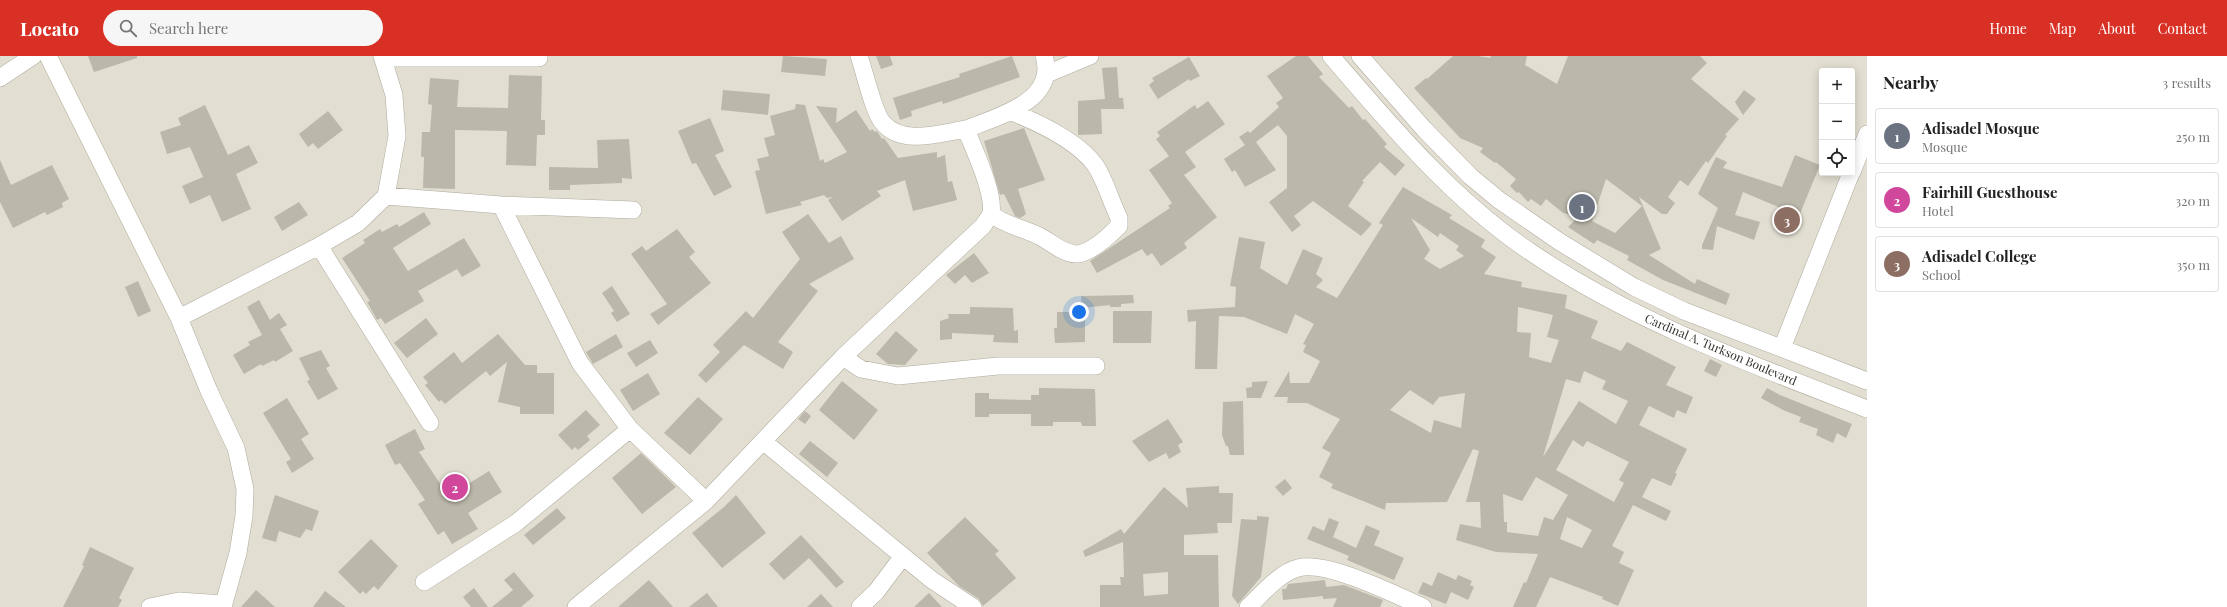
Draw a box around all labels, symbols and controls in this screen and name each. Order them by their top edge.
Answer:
search box [103,10,383,46]
text: Locato [20,15,79,41]
icon: search [117,17,139,39]
text: Search here [149,18,228,38]
text: Home [1989,19,2027,38]
text: Map [2049,19,2076,38]
text: About [2098,19,2136,38]
text: Contact [2158,19,2207,38]
map controls [1819,68,1855,176]
button: + [1819,68,1855,104]
text: Nearby [1883,71,1938,93]
text: 3 results [2162,74,2211,91]
button: − [1819,104,1855,140]
text: Adisadel Mosque [1922,118,2040,138]
text: 1 [1895,128,1899,145]
text: 250 m [2176,128,2210,145]
text: Mosque [1922,138,1967,155]
button: locate [1819,140,1855,176]
text: Fairhill Guesthouse [1922,182,2058,202]
pin: 1 [1569,192,1595,222]
text: 2 [1894,192,1900,209]
text: 320 m [2175,192,2210,209]
text: Hotel [1922,202,1954,219]
pin: 3 [1774,205,1800,235]
text: Adisadel College [1922,246,2036,266]
text: 3 [1894,256,1900,273]
text: 350 m [2176,256,2210,273]
text: School [1922,266,1961,283]
your location [1069,302,1089,322]
street label: Cardinal A. Turkson Boulevard [1642,310,1800,388]
pin: 2 [442,472,468,502]

